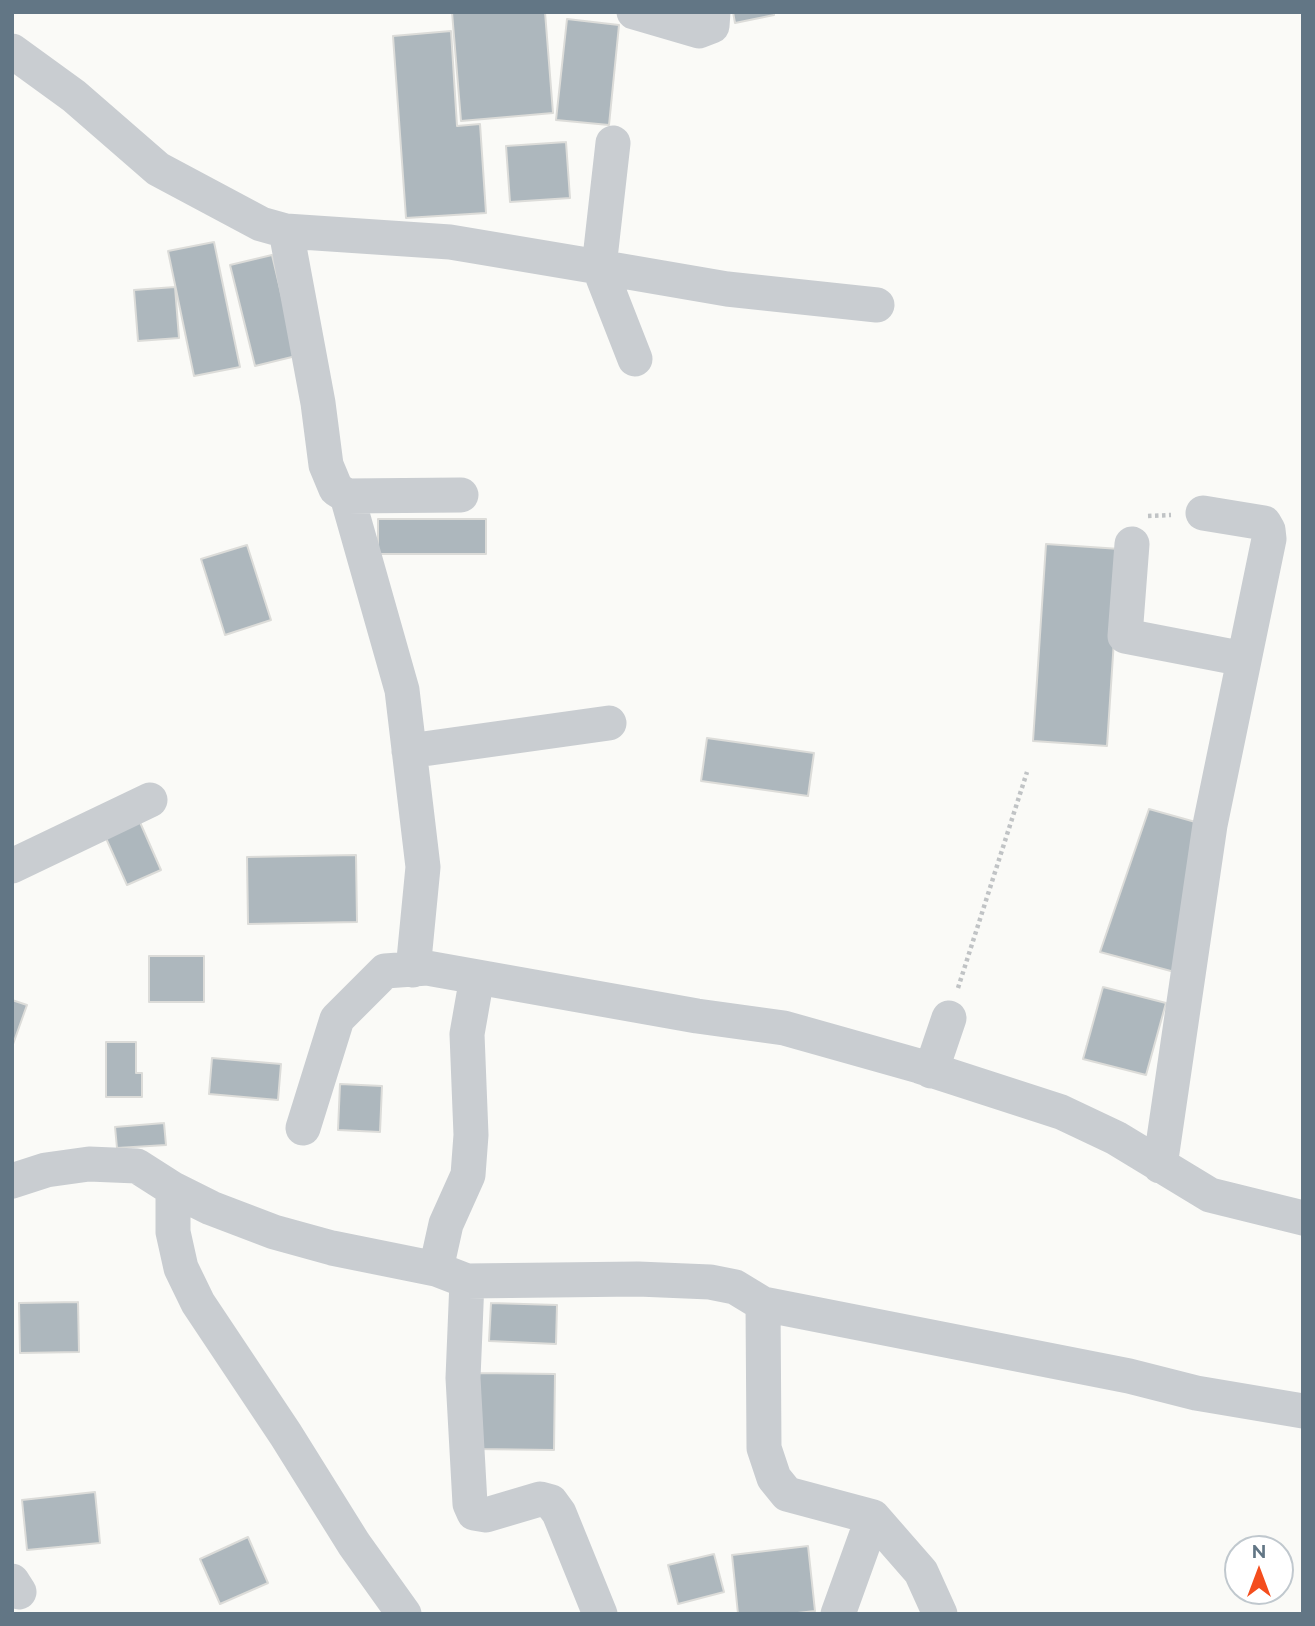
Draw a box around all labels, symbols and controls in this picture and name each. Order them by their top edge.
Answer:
north arrow [1224,1535,1294,1605]
text: N [1252,1540,1266,1562]

